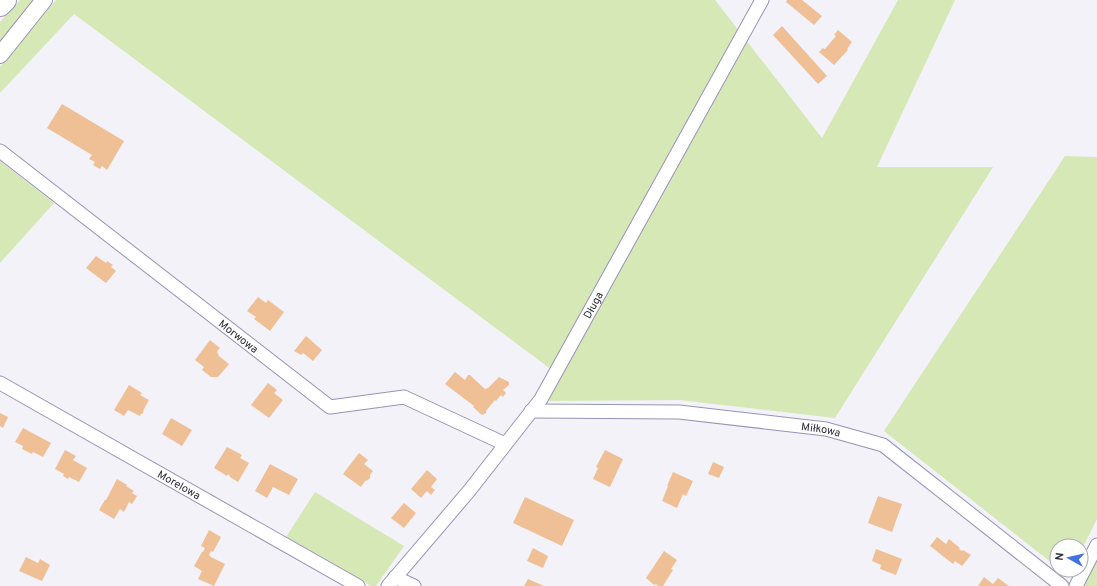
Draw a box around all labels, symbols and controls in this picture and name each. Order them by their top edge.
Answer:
street label: Długa [581,289,607,322]
street label: Morwowa [215,317,261,357]
street label: Miłkowa [800,420,842,441]
street label: Morelowa [155,468,203,503]
north arrow [1049,538,1089,578]
text: N [1053,552,1068,562]

